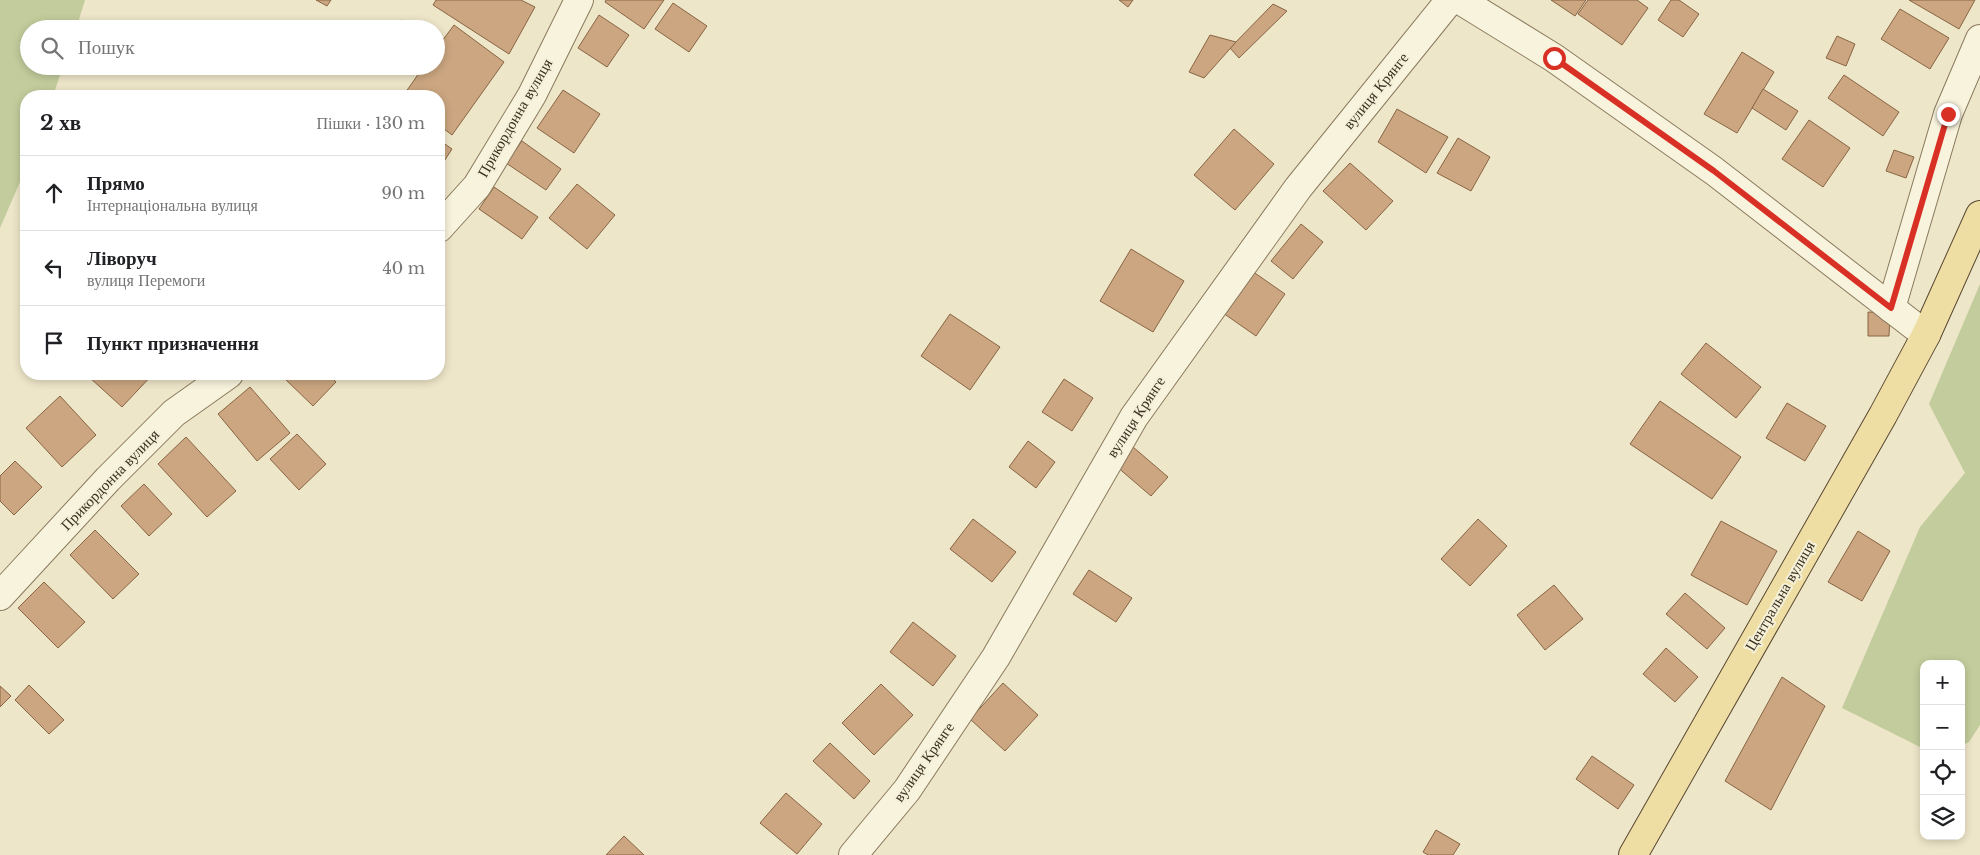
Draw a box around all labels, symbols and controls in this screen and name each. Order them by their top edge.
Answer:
search box [20,20,445,75]
icon: search [38,34,66,62]
text: Пошук [78,36,135,59]
route start [1543,47,1566,70]
street label: вулиця Крянге [1339,48,1413,133]
street label: Прикордонна вулиця [473,55,556,180]
route end [1937,103,1960,126]
text: 2 хв [40,110,81,136]
text: Пішки · 130 m [316,113,425,133]
text: Прямо [87,172,145,195]
icon: ahead [40,179,68,207]
text: 90 m [382,183,425,203]
text: Інтернаціональна вулиця [87,195,258,215]
text: Ліворуч [87,247,157,270]
icon: left [40,254,68,282]
text: 40 m [382,258,425,278]
text: вулиця Перемоги [87,270,205,290]
icon: arrive [40,329,68,357]
text: Пункт призначення [87,332,259,355]
street label: вулиця Крянге [1102,372,1169,461]
street label: Прикордонна вулиця [56,425,163,534]
street label: Центральна вулиця [1740,537,1819,654]
map controls [1920,660,1965,840]
button: + [1920,660,1965,705]
button: − [1920,705,1965,750]
street label: вулиця Крянге [889,718,958,805]
button: locate [1920,750,1965,795]
button: layers [1920,795,1965,840]

